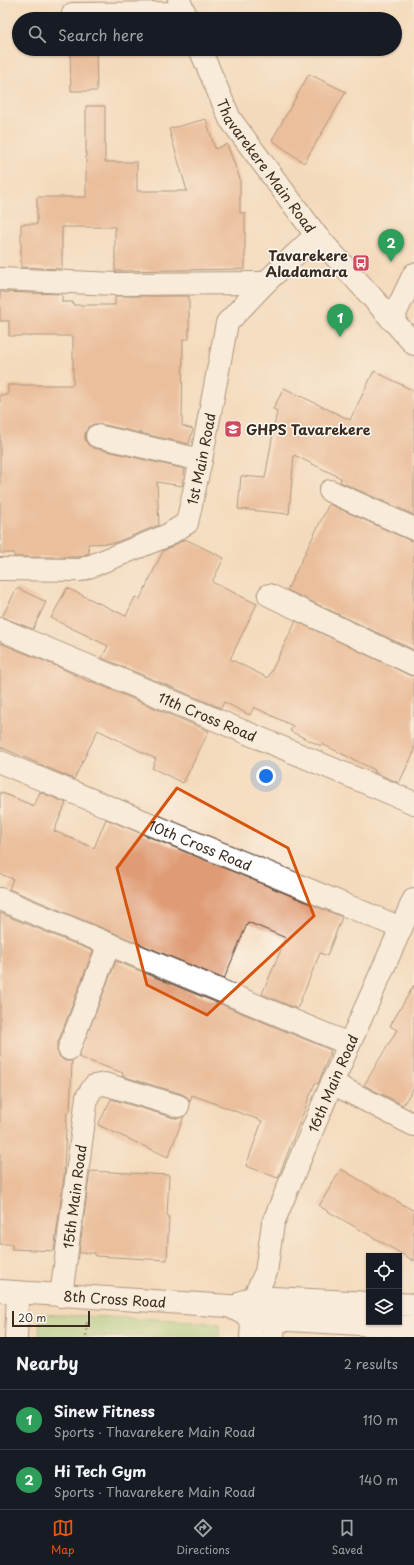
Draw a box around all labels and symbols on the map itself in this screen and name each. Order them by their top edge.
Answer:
street label: Thavarekere Main Road [212,95,321,237]
pin: 2 [378,229,404,262]
place label: Tavarekere Aladamara [265,245,348,282]
bus stop icon: Tavarekere Aladamara [351,253,371,273]
pin: 1 [327,304,353,337]
street label: 1st Main Road [181,411,220,507]
school or university icon: GHPS Tavarekere [223,419,243,439]
place label: GHPS Tavarekere [246,419,371,440]
street label: 11th Cross Road [155,686,260,746]
your location [256,766,276,786]
street label: 10th Cross Road [146,814,255,876]
street label: 16th Main Road [302,1031,363,1136]
street label: 15th Main Road [57,1143,91,1250]
street label: 8th Cross Road [63,1285,167,1312]
scale bar [12,1309,90,1328]

